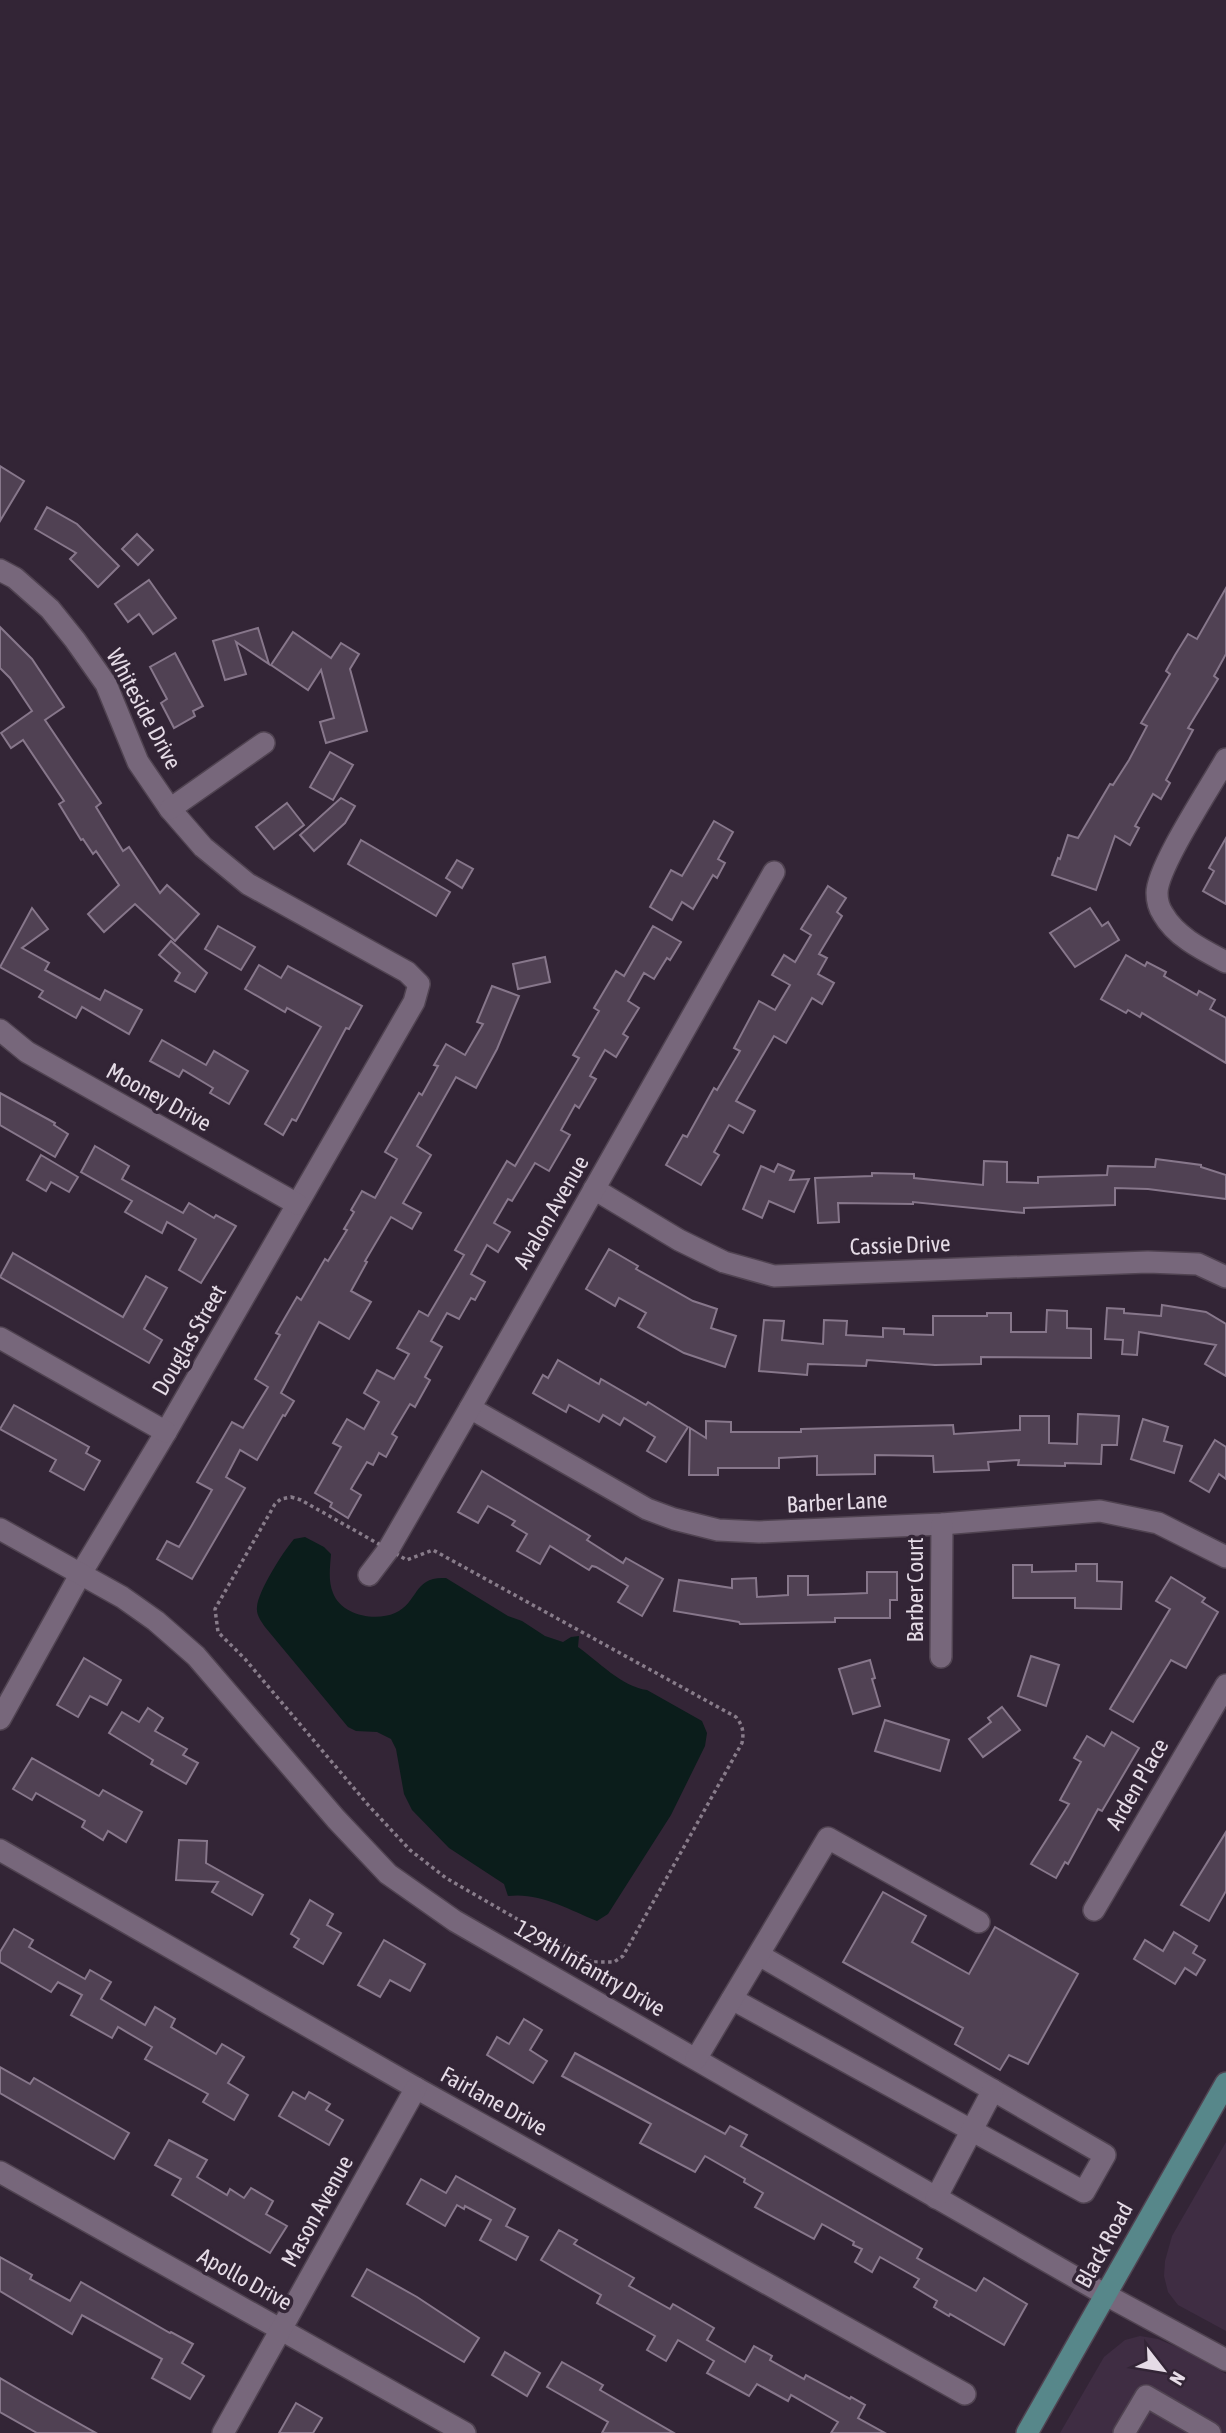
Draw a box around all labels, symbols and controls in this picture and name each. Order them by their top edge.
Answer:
street label: Whiteside Drive [101,644,187,774]
street label: Mooney Drive [102,1058,216,1136]
street label: Avalon Avenue [508,1151,594,1273]
street label: Cassie Drive [849,1230,951,1260]
street label: Douglas Street [147,1280,231,1400]
street label: Barber Lane [786,1486,888,1518]
street label: Barber Court [902,1537,928,1643]
street label: Arden Place [1101,1734,1173,1834]
street label: 129th Infantry Drive [510,1914,670,2022]
street label: Fairlane Drive [436,2061,552,2141]
street label: Mason Avenue [276,2151,358,2271]
street label: Black Road [1070,2198,1138,2292]
street label: Apollo Drive [193,2243,297,2315]
north arrow [1128,2335,1198,2405]
text: N [1165,2368,1190,2389]

